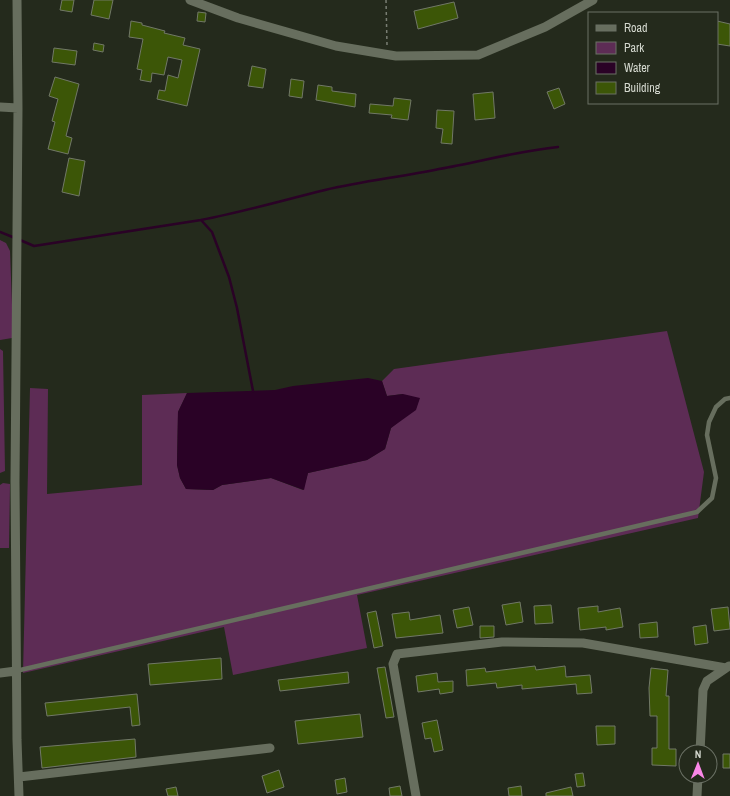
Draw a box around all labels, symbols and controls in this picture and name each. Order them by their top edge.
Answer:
legend [588,12,718,104]
text: Road [624,20,648,36]
text: Park [624,40,644,56]
text: Water [624,60,651,76]
text: Building [624,80,661,96]
north arrow [678,744,718,784]
text: N [695,747,702,761]

